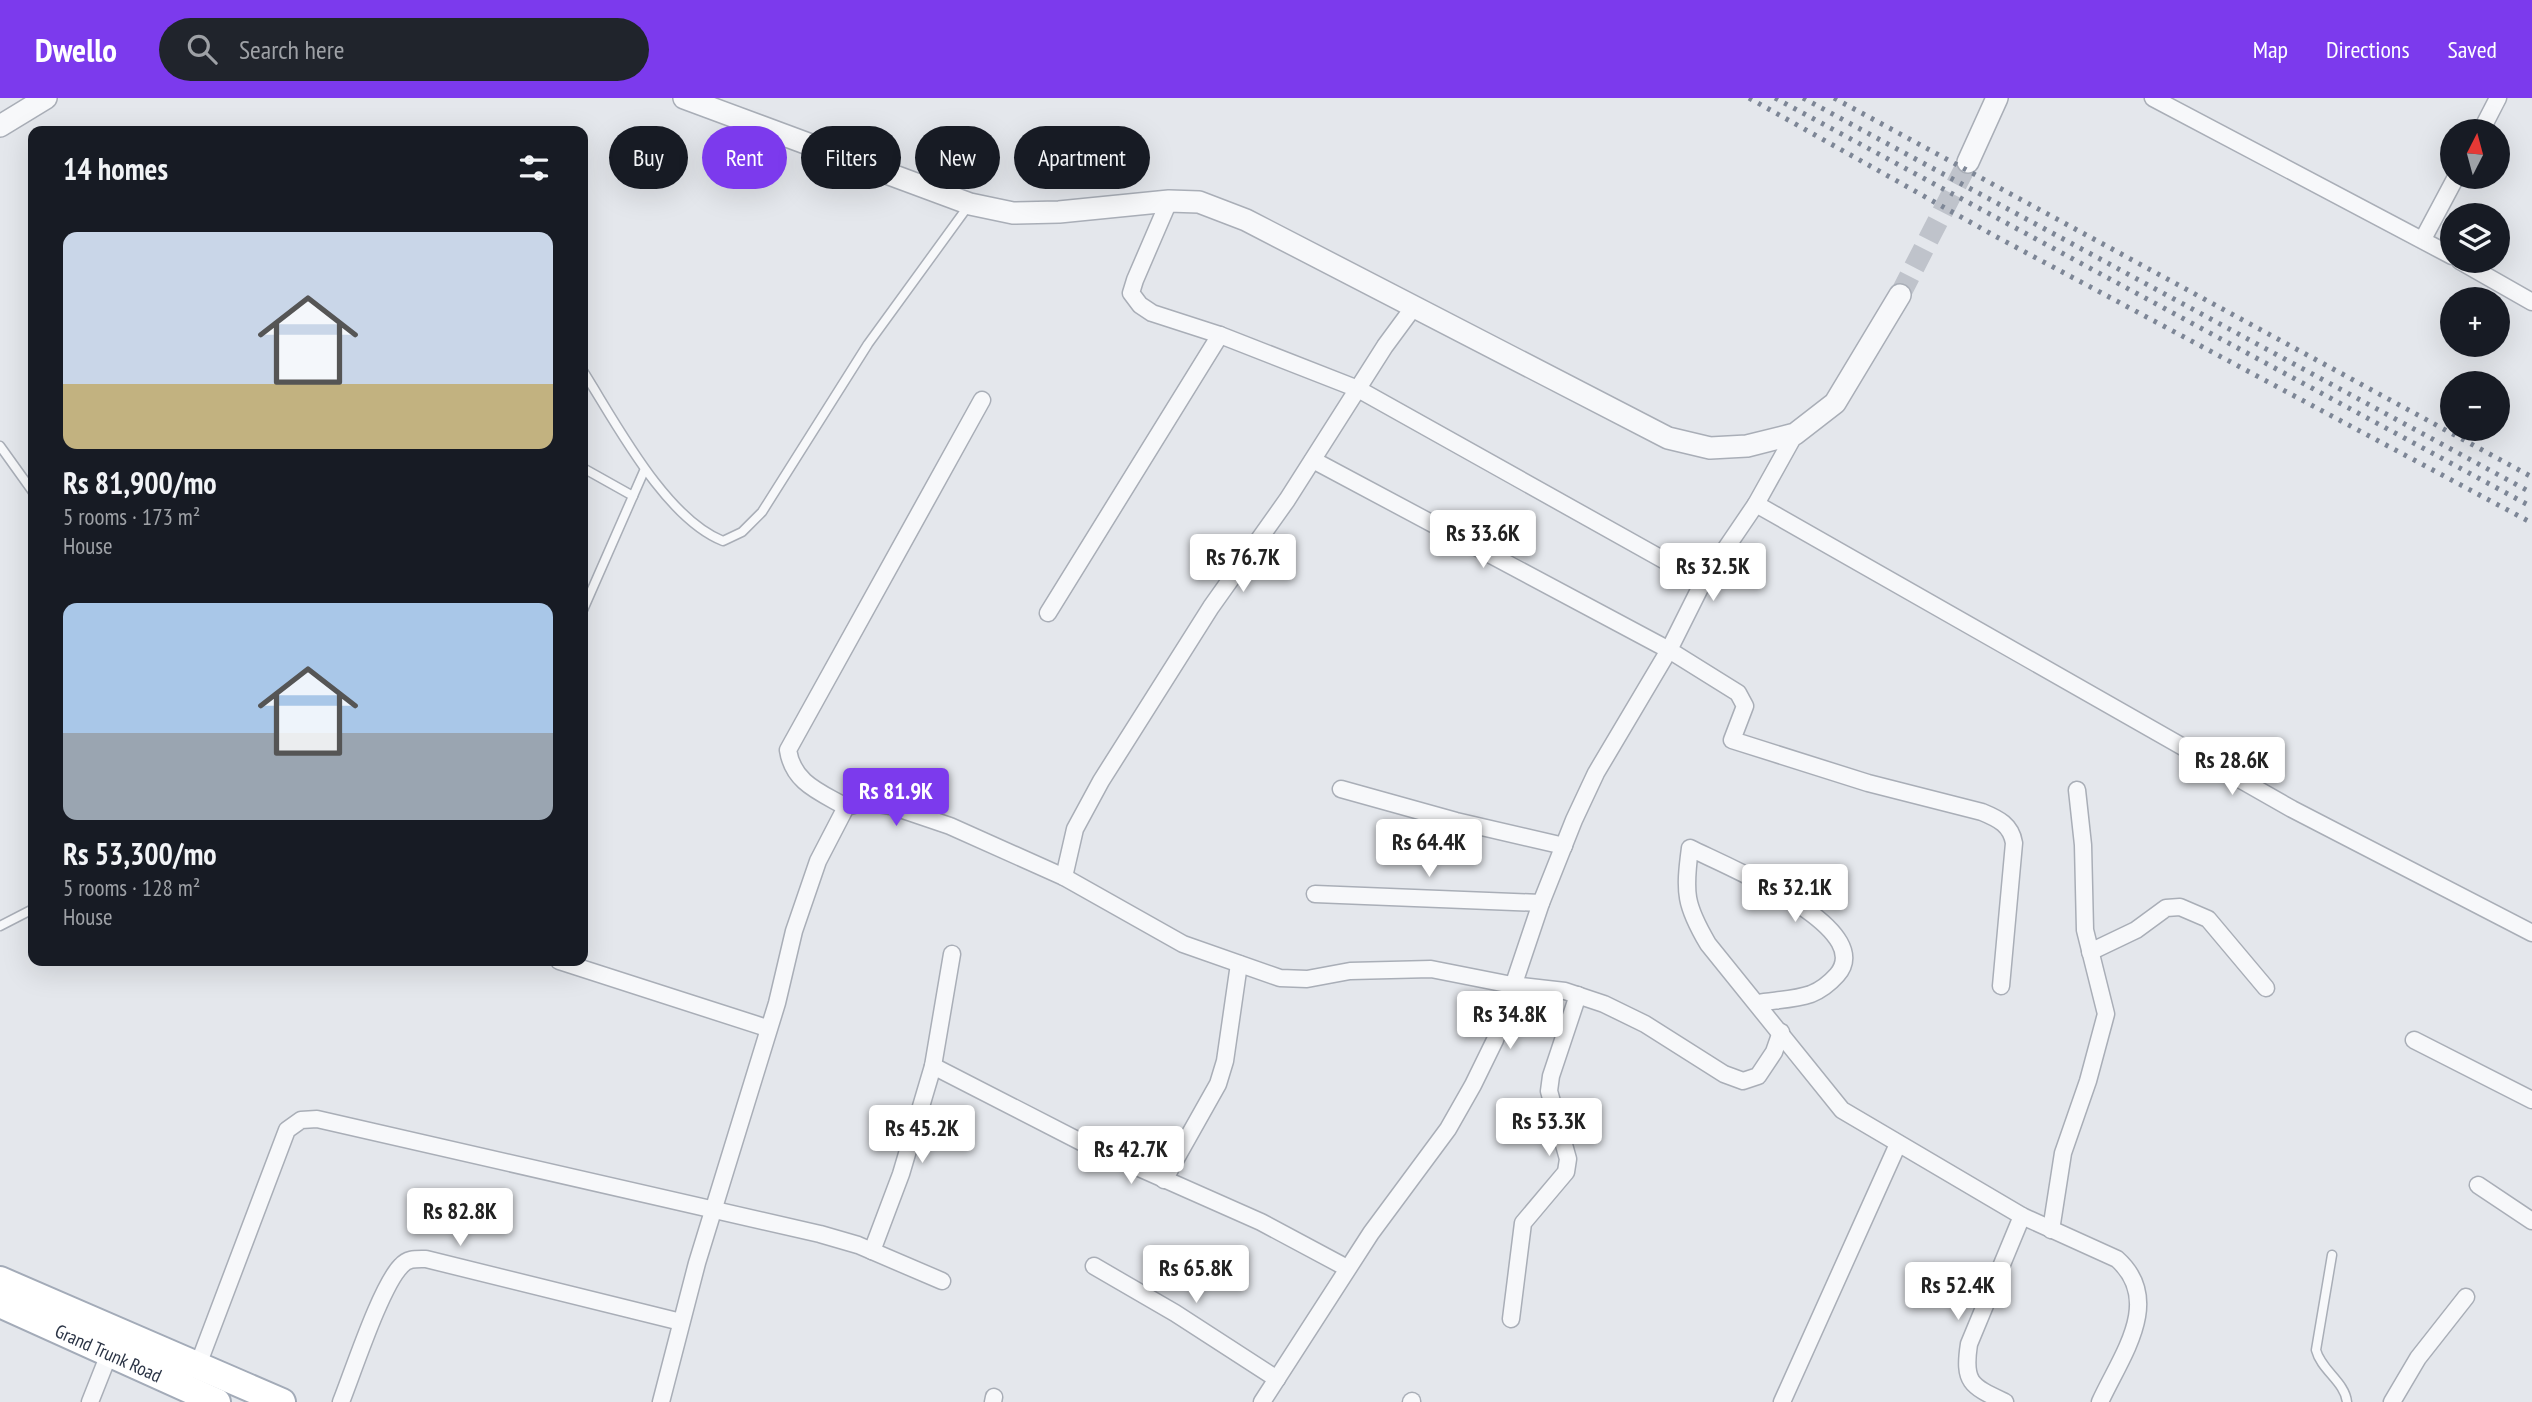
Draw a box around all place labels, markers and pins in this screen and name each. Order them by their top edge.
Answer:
pin: Rs 33.6K [1411,510,1555,570]
pin: Rs 76.7K [1171,534,1315,594]
pin: Rs 32.5K [1641,544,1785,603]
pin: Rs 28.6K [2160,738,2304,797]
pin: Rs 81.9K [824,768,968,828]
pin: Rs 64.4K [1357,820,1501,879]
pin: Rs 32.1K [1723,864,1867,924]
pin: Rs 34.8K [1438,992,1582,1051]
pin: Rs 53.3K [1477,1098,1621,1158]
pin: Rs 45.2K [850,1105,994,1165]
pin: Rs 42.7K [1059,1126,1203,1186]
pin: Rs 82.8K [388,1188,532,1248]
pin: Rs 65.8K [1124,1246,1268,1305]
pin: Rs 52.4K [1886,1262,2030,1322]

